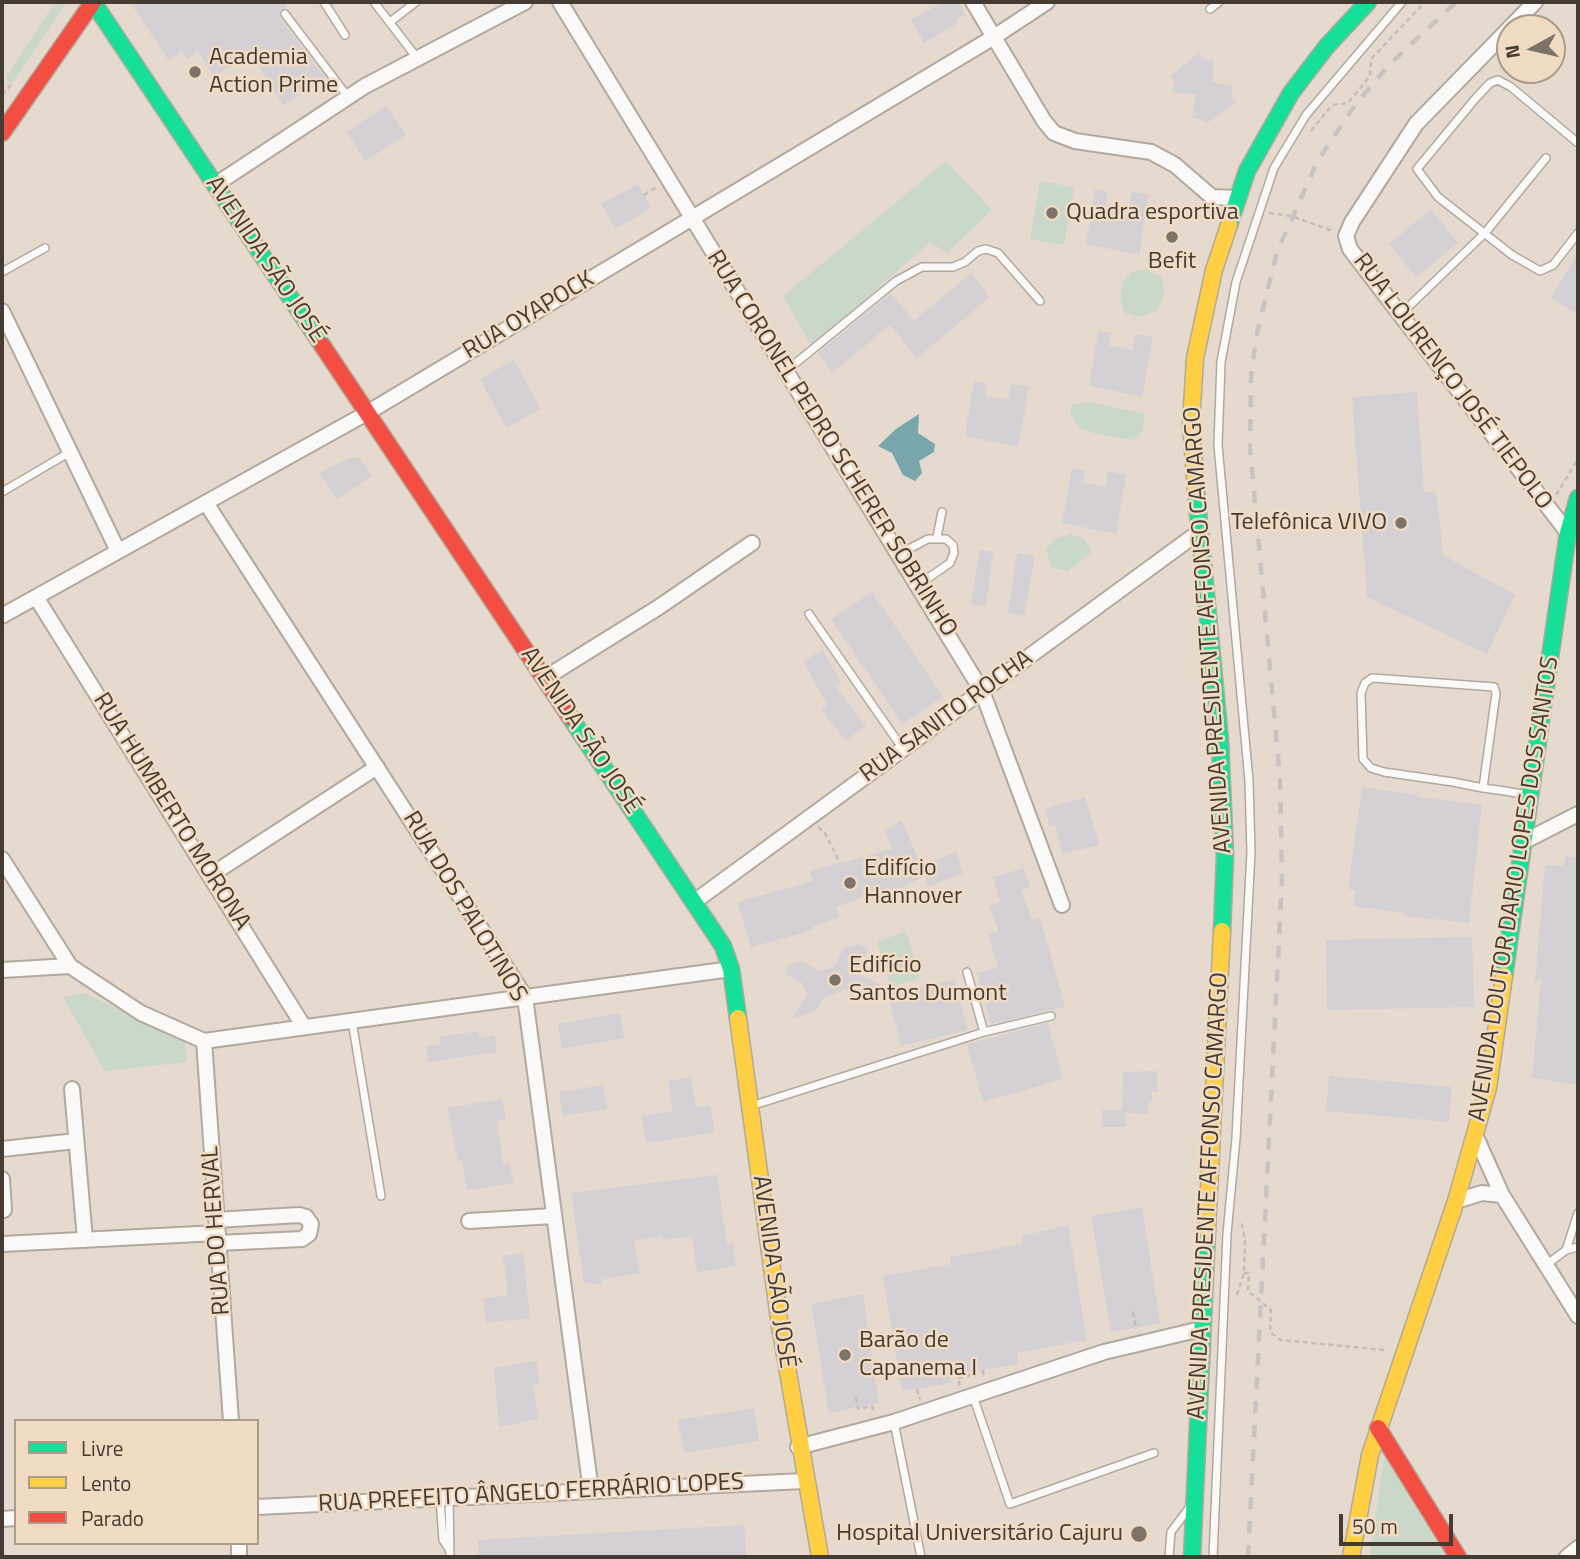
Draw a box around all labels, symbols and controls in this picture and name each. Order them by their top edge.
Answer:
north arrow [1496,14,1566,84]
text: N [1496,43,1527,60]
place label: Academia Action Prime [209,44,338,100]
marker: Academia Action Prime [187,64,203,80]
street label: AVENIDA SÃO JOSÉ [199,171,331,349]
place label: Quadra esportiva [1066,199,1239,227]
marker: Quadra esportiva [1044,205,1060,221]
marker: Befit [1164,229,1180,245]
street label: RUA CORONEL PEDRO SCHERER SOBRINHO [699,245,963,643]
place label: Befit [1148,248,1196,276]
street label: RUA LOURENÇO JOSÉ TIEPOLO [1346,248,1558,516]
street label: RUA OYAPOCK [458,266,600,366]
street label: AVENIDA PRESIDENTE AFFONSO CAMARGO [1179,406,1239,854]
place label: Telefônica VIVO [1231,509,1387,537]
marker: Telefônica VIVO [1393,515,1409,531]
street label: AVENIDA SÃO JOSÉ [514,642,646,820]
street label: RUA SANITO ROCHA [855,645,1039,789]
street label: AVENIDA DOUTOR DARIO LOPES DOS SANTOS [1464,655,1566,1123]
street label: RUA HUMBERTO MORONA [86,688,256,936]
street label: RUA DOS PALOTINOS [396,807,532,1007]
place label: Edifício Hannover [864,855,962,911]
marker: Edifício Hannover [842,875,858,891]
place label: Edifício Santos Dumont [849,952,1007,1008]
marker: Edifício Santos Dumont [827,972,843,988]
street label: AVENIDA PRESIDENTE AFFONSO CAMARGO [1183,972,1235,1420]
street label: RUA DO HERVAL [197,1146,237,1316]
street label: AVENIDA SÃO JOSÉ [745,1174,801,1370]
place label: Barão de Capanema I [859,1327,977,1383]
marker: Barão de Capanema I [837,1347,853,1363]
legend [14,1419,259,1545]
text: Livre [81,1432,123,1464]
text: Lento [81,1467,131,1499]
street label: RUA PREFEITO ÂNGELO FERRÁRIO LOPES [317,1468,745,1520]
scale bar [1342,1500,1456,1544]
text: Parado [81,1502,144,1534]
text: 50 m [1352,1510,1398,1542]
place label: Hospital Universitário Cajuru [836,1520,1123,1548]
marker: Hospital Universitário Cajuru [1129,1524,1149,1544]

